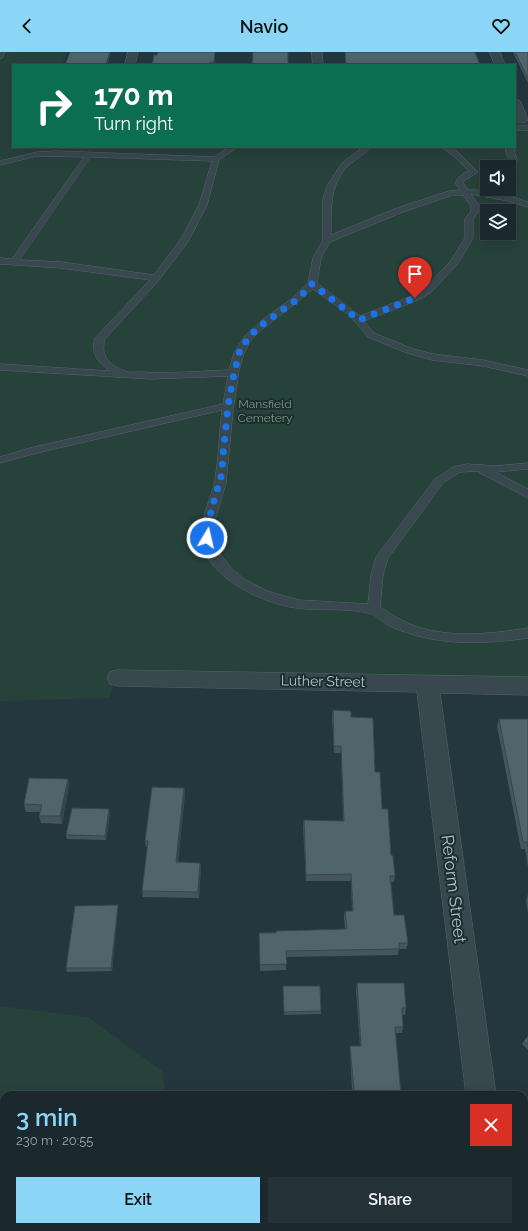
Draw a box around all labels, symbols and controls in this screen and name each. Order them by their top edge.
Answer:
icon: back [16,15,38,37]
icon: heart [490,15,512,37]
text: Navio [240,16,288,37]
text: 170 m [94,79,174,112]
icon: right [28,80,80,132]
text: Turn right [94,113,173,134]
map controls [480,160,516,240]
button: sound [480,160,516,196]
button: layers [480,204,516,240]
pin [398,257,432,298]
icon: arrive [404,263,426,285]
park label: Mansfield Cemetery [238,397,293,425]
position arrow [186,517,228,559]
street label: Luther Street [281,672,366,690]
street label: Reform Street [437,834,471,945]
text: 3 min [16,1103,78,1132]
button: close [470,1104,512,1146]
text: 230 m · 20:55 [16,1133,93,1148]
button: Exit [16,1177,260,1223]
button: Share [268,1177,512,1223]

